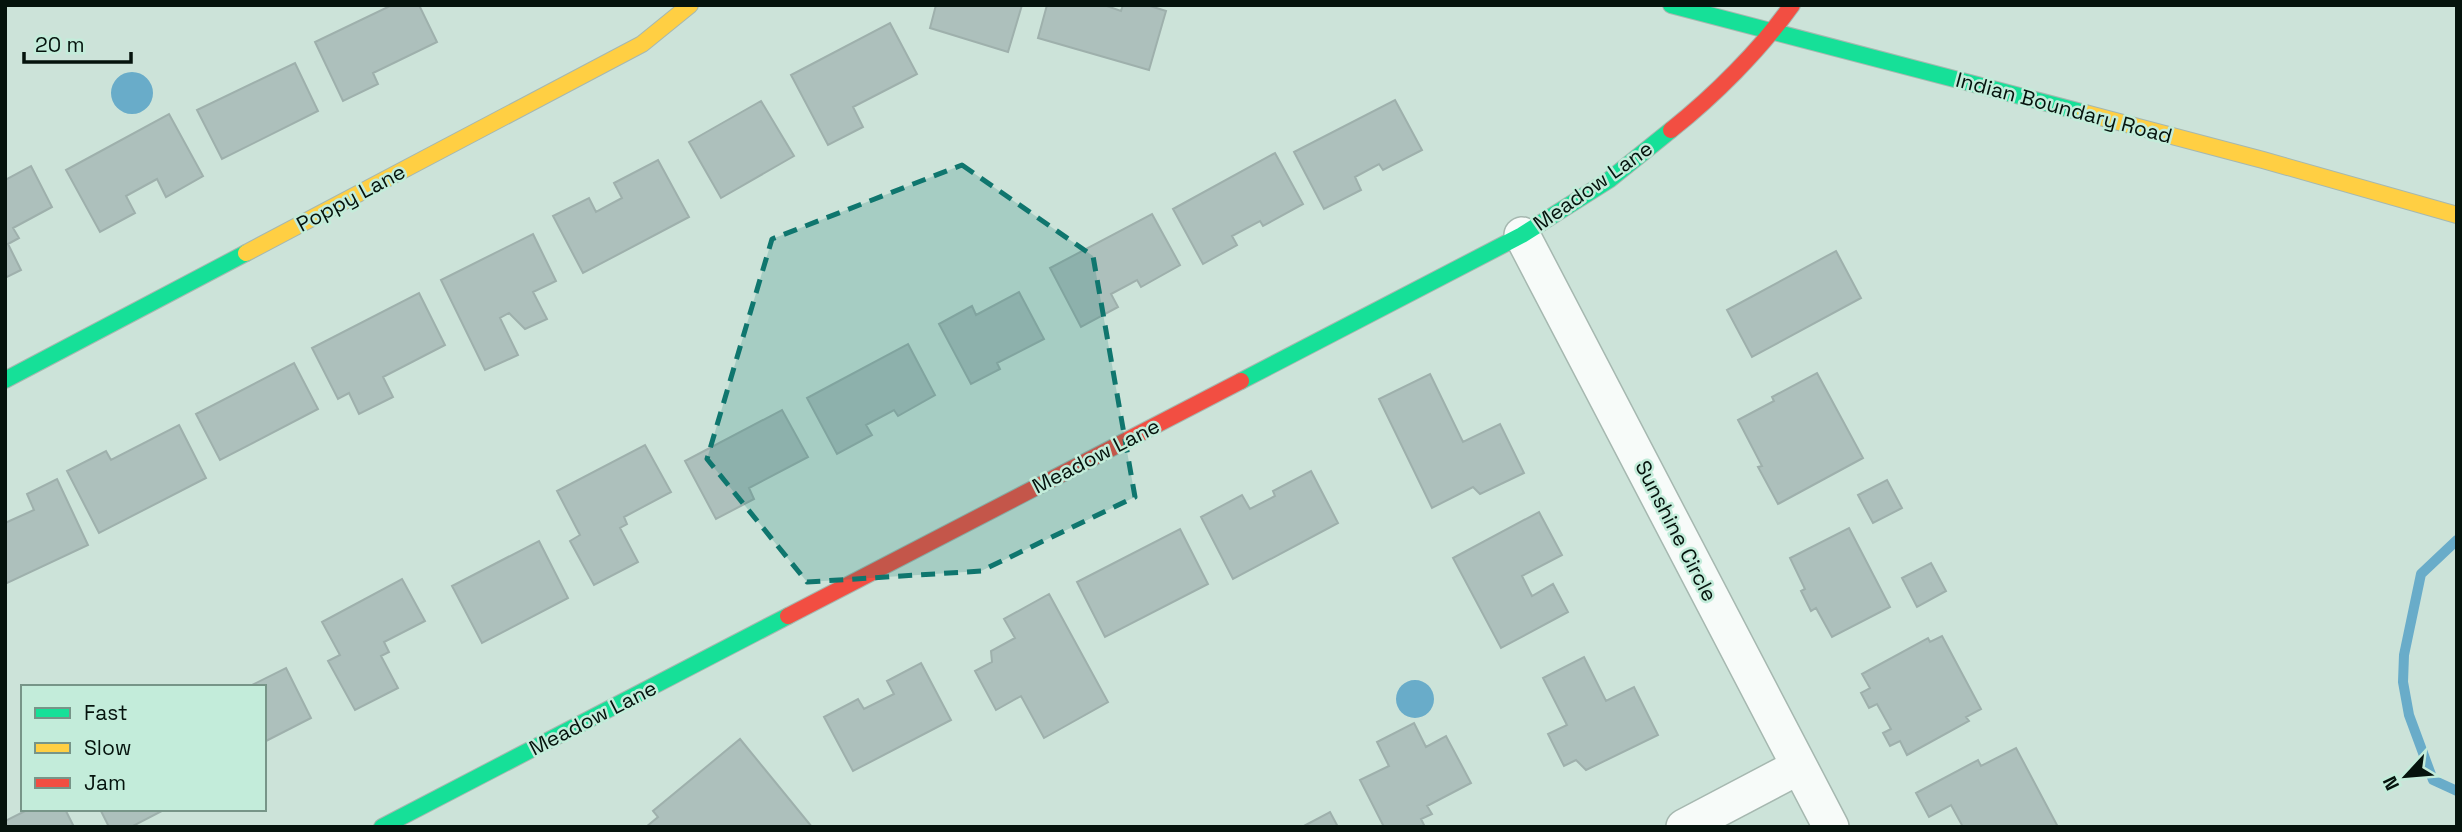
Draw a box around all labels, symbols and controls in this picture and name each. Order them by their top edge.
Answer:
scale bar [24,21,131,65]
text: 20 m [35,31,85,58]
street label: Indian Boundary Road [1953,66,2175,149]
street label: Meadow Lane [1528,134,1658,237]
street label: Poppy Lane [292,158,410,238]
street label: Meadow Lane [1027,412,1164,499]
street label: Sunshine Circle [1629,456,1724,606]
street label: Meadow Lane [524,674,661,761]
legend [21,685,266,811]
text: Fast [84,699,128,726]
text: Slow [84,734,132,761]
north arrow [2371,741,2441,811]
text: Jam [84,769,126,796]
text: N [2377,772,2405,794]

